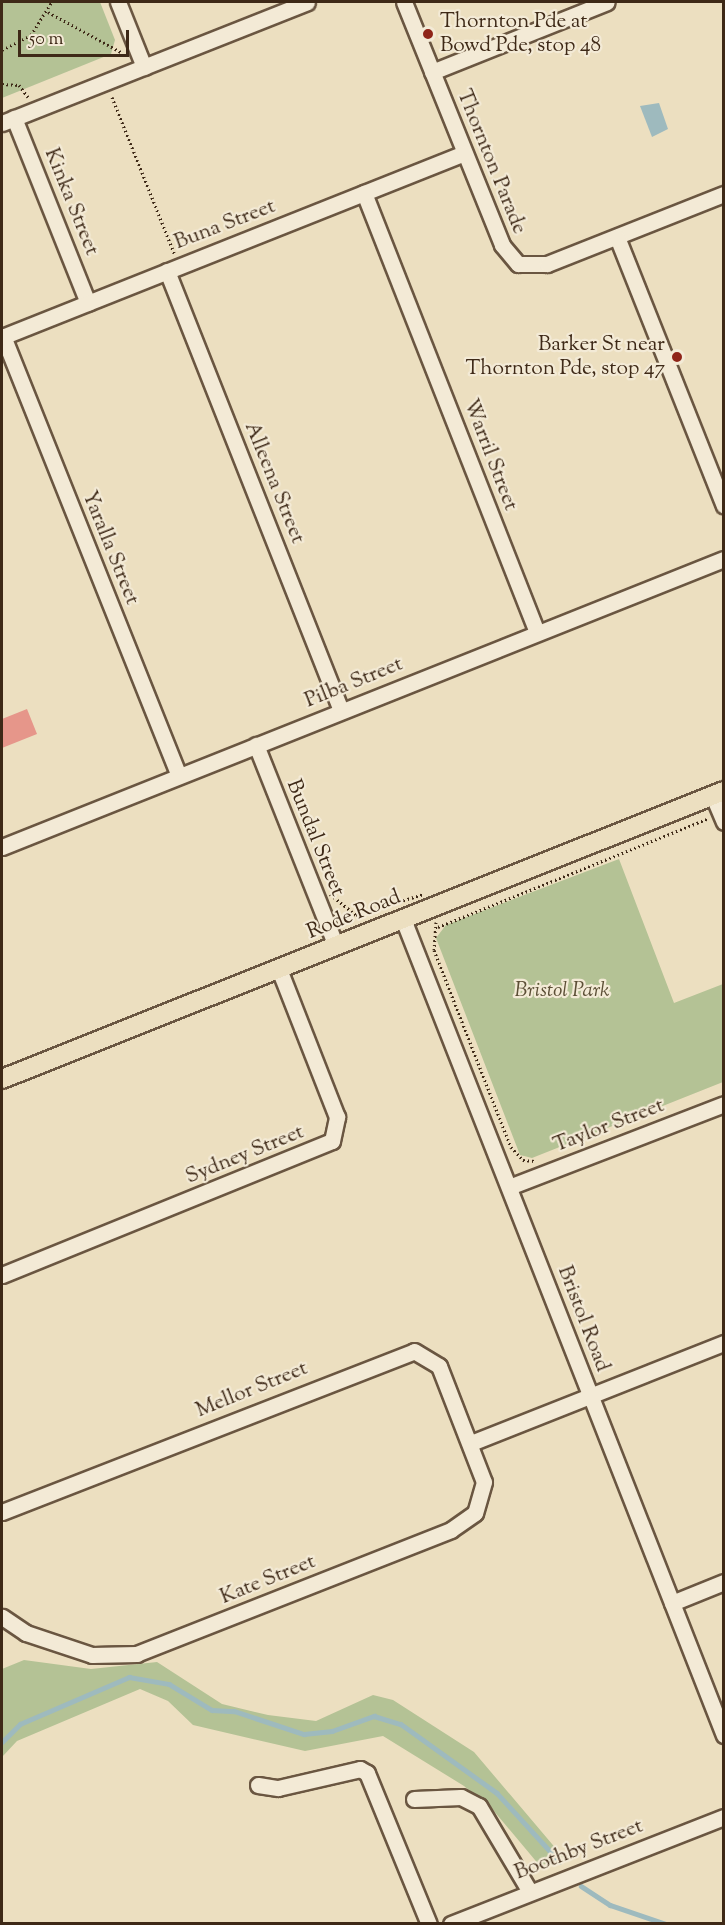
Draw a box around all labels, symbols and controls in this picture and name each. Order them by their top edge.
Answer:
place label: Thornton Pde at Bowd Pde, stop 48 [440,9,601,59]
scale bar [21,18,132,56]
text: 50 m [29,27,63,53]
marker: Thornton Pde at Bowd Pde, stop 48 [421,27,435,41]
street label: Thornton Parade [451,86,531,238]
street label: Kinka Street [38,145,104,259]
street label: Buna Street [171,194,279,256]
place label: Barker St near Thornton Pde, stop 47 [466,332,665,382]
marker: Barker St near Thornton Pde, stop 47 [670,350,684,364]
street label: Warril Street [457,396,523,514]
street label: Alleena Street [238,419,310,547]
street label: Yaralla Street [76,487,144,609]
street label: Pilba Street [301,652,407,714]
street label: Bundal Street [280,776,350,900]
street label: Rode Road [303,885,405,945]
park label: Bristol Park [515,978,609,1004]
street label: Taylor Street [550,1093,668,1159]
street label: Sydney Street [182,1120,308,1190]
street label: Bristol Road [551,1262,615,1376]
street label: Mellor Street [192,1356,312,1424]
street label: Kate Street [217,1550,319,1610]
street label: Boothby Street [511,1814,647,1886]

